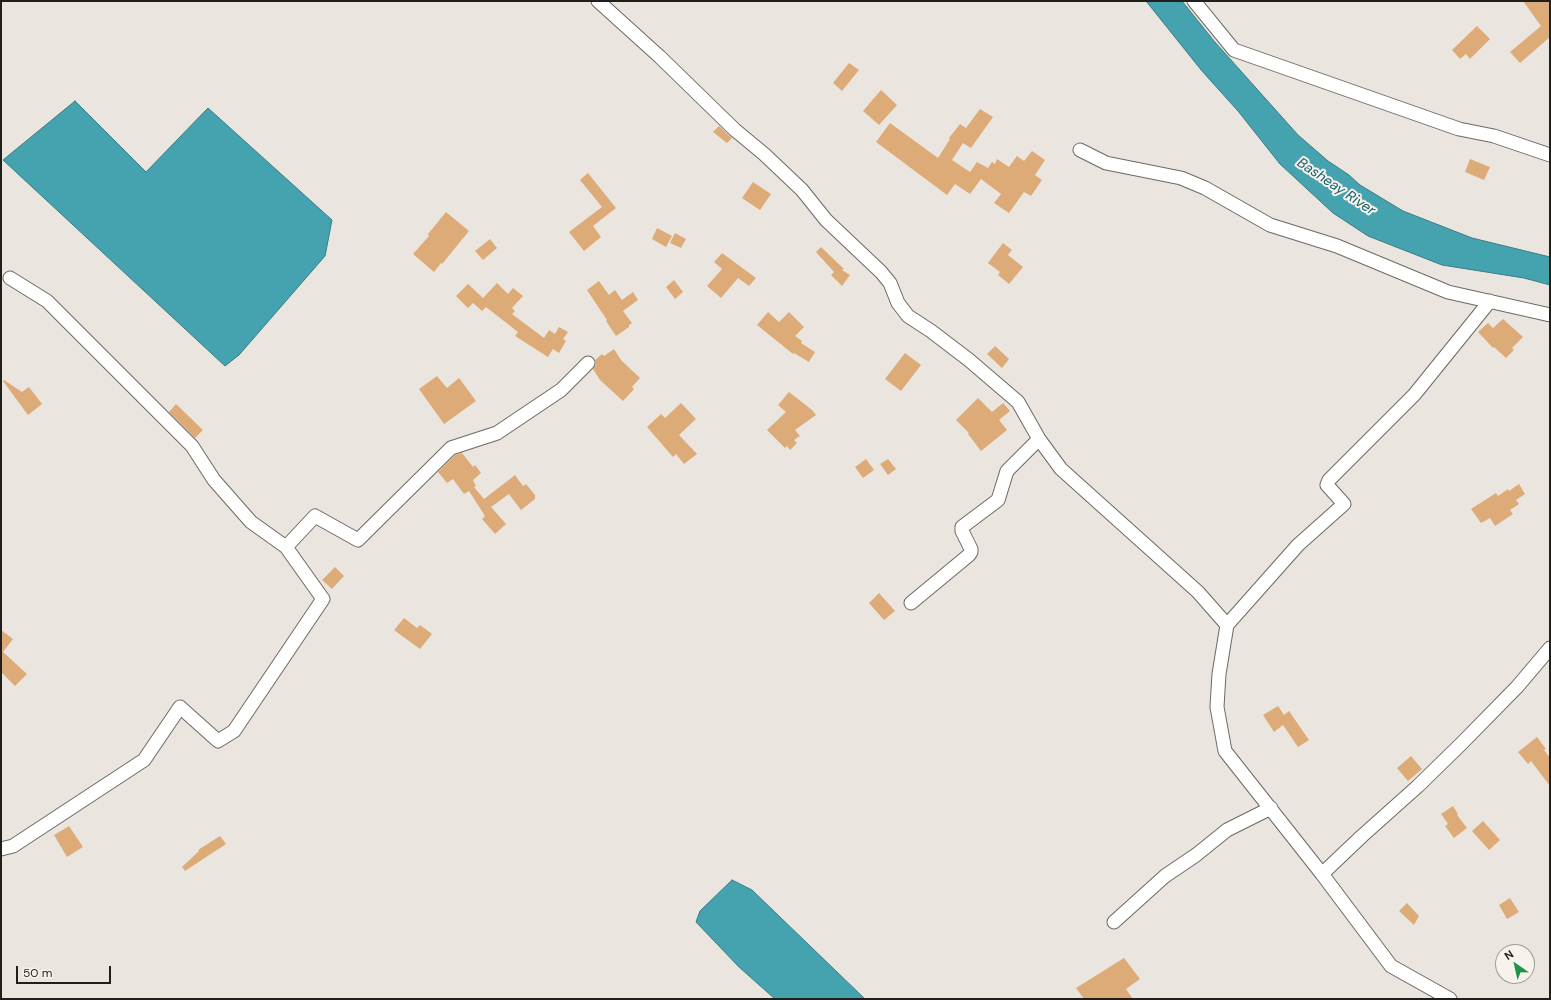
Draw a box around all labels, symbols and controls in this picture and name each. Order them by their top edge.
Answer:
water label: Basheay River [1294,155,1378,219]
north arrow [1495,944,1535,984]
text: N [1502,947,1516,963]
scale bar [18,958,113,984]
text: 50 m [23,965,52,981]

